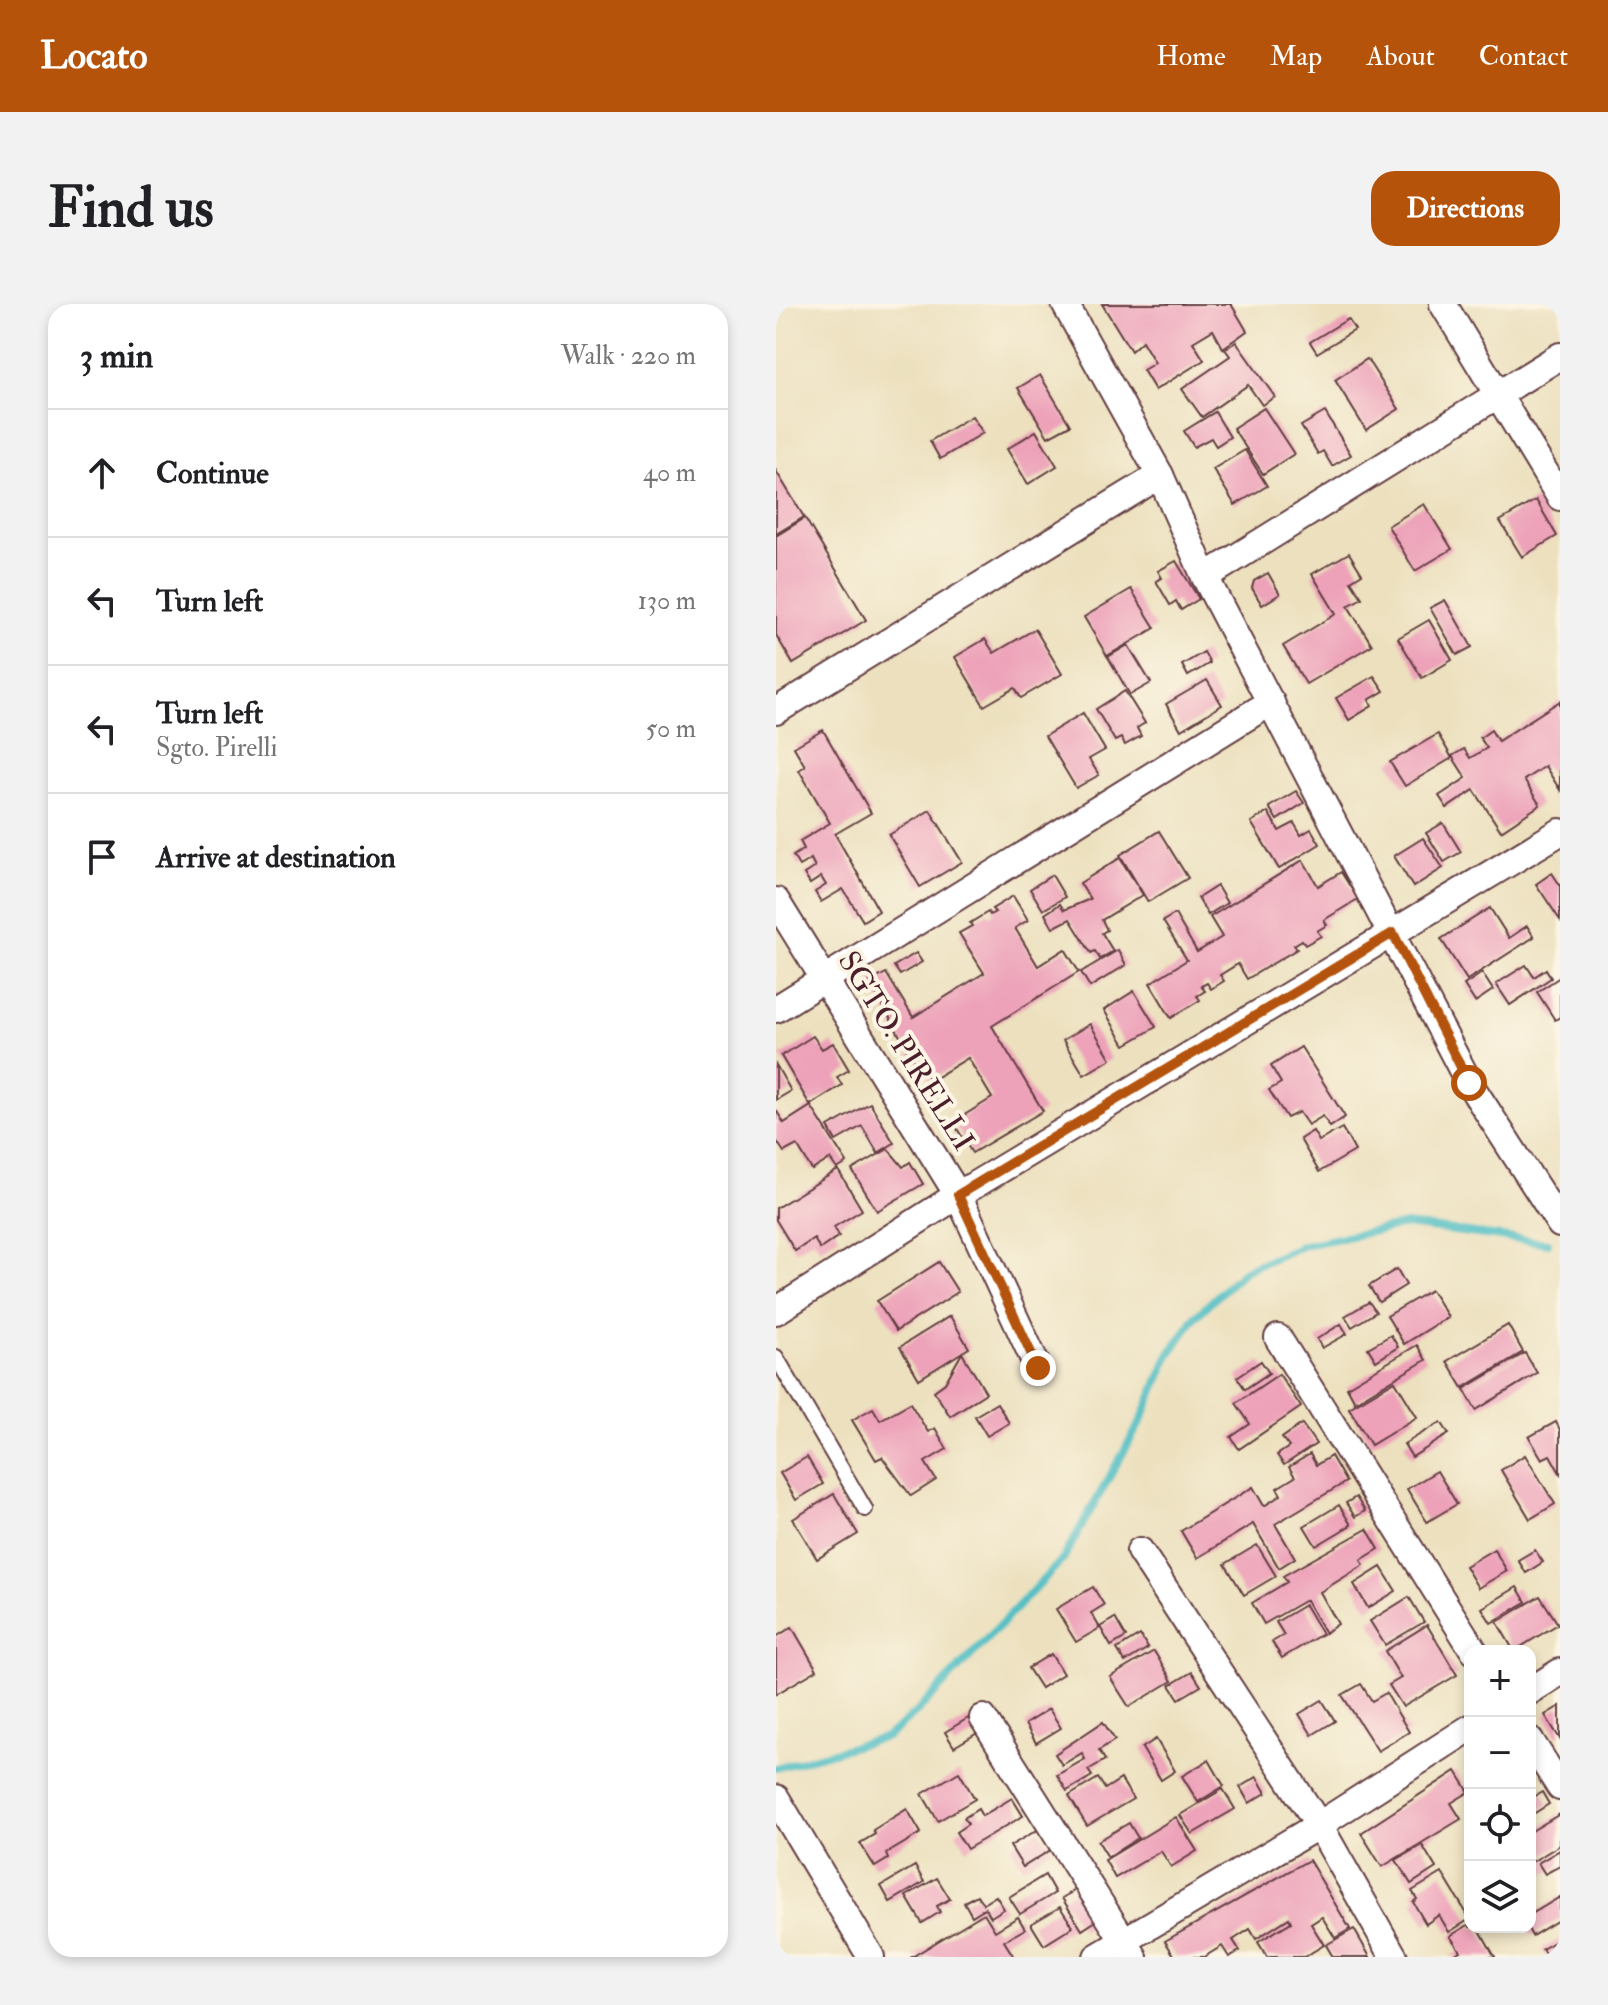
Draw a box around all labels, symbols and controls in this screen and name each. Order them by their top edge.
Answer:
text: Locato [40,32,147,80]
text: Home [1156,39,1226,74]
text: Map [1270,39,1322,74]
text: About [1366,39,1435,74]
text: Contact [1479,39,1568,74]
button: Directions [1371,171,1560,246]
text: Find us [48,173,214,244]
text: 3 min [80,335,153,378]
text: Walk · 220 m [561,340,696,372]
icon: ahead [80,451,124,495]
text: Continue [156,455,269,492]
text: 40 m [643,457,696,489]
icon: left [80,579,124,623]
text: Turn left [156,583,263,620]
text: 130 m [638,585,696,617]
text: Turn left [156,695,263,732]
icon: left [80,707,124,751]
text: 50 m [646,713,696,745]
text: Sgto. Pirelli [156,732,277,764]
icon: arrive [80,835,124,879]
text: Arrive at destination [156,839,396,876]
street label: SGTO. PIRELLI [830,944,982,1158]
route start [1451,1065,1487,1101]
route end [1020,1350,1056,1386]
map controls [1464,1645,1536,1933]
button: + [1464,1645,1536,1717]
button: − [1464,1717,1536,1789]
button: locate [1464,1789,1536,1861]
button: layers [1464,1861,1536,1933]

